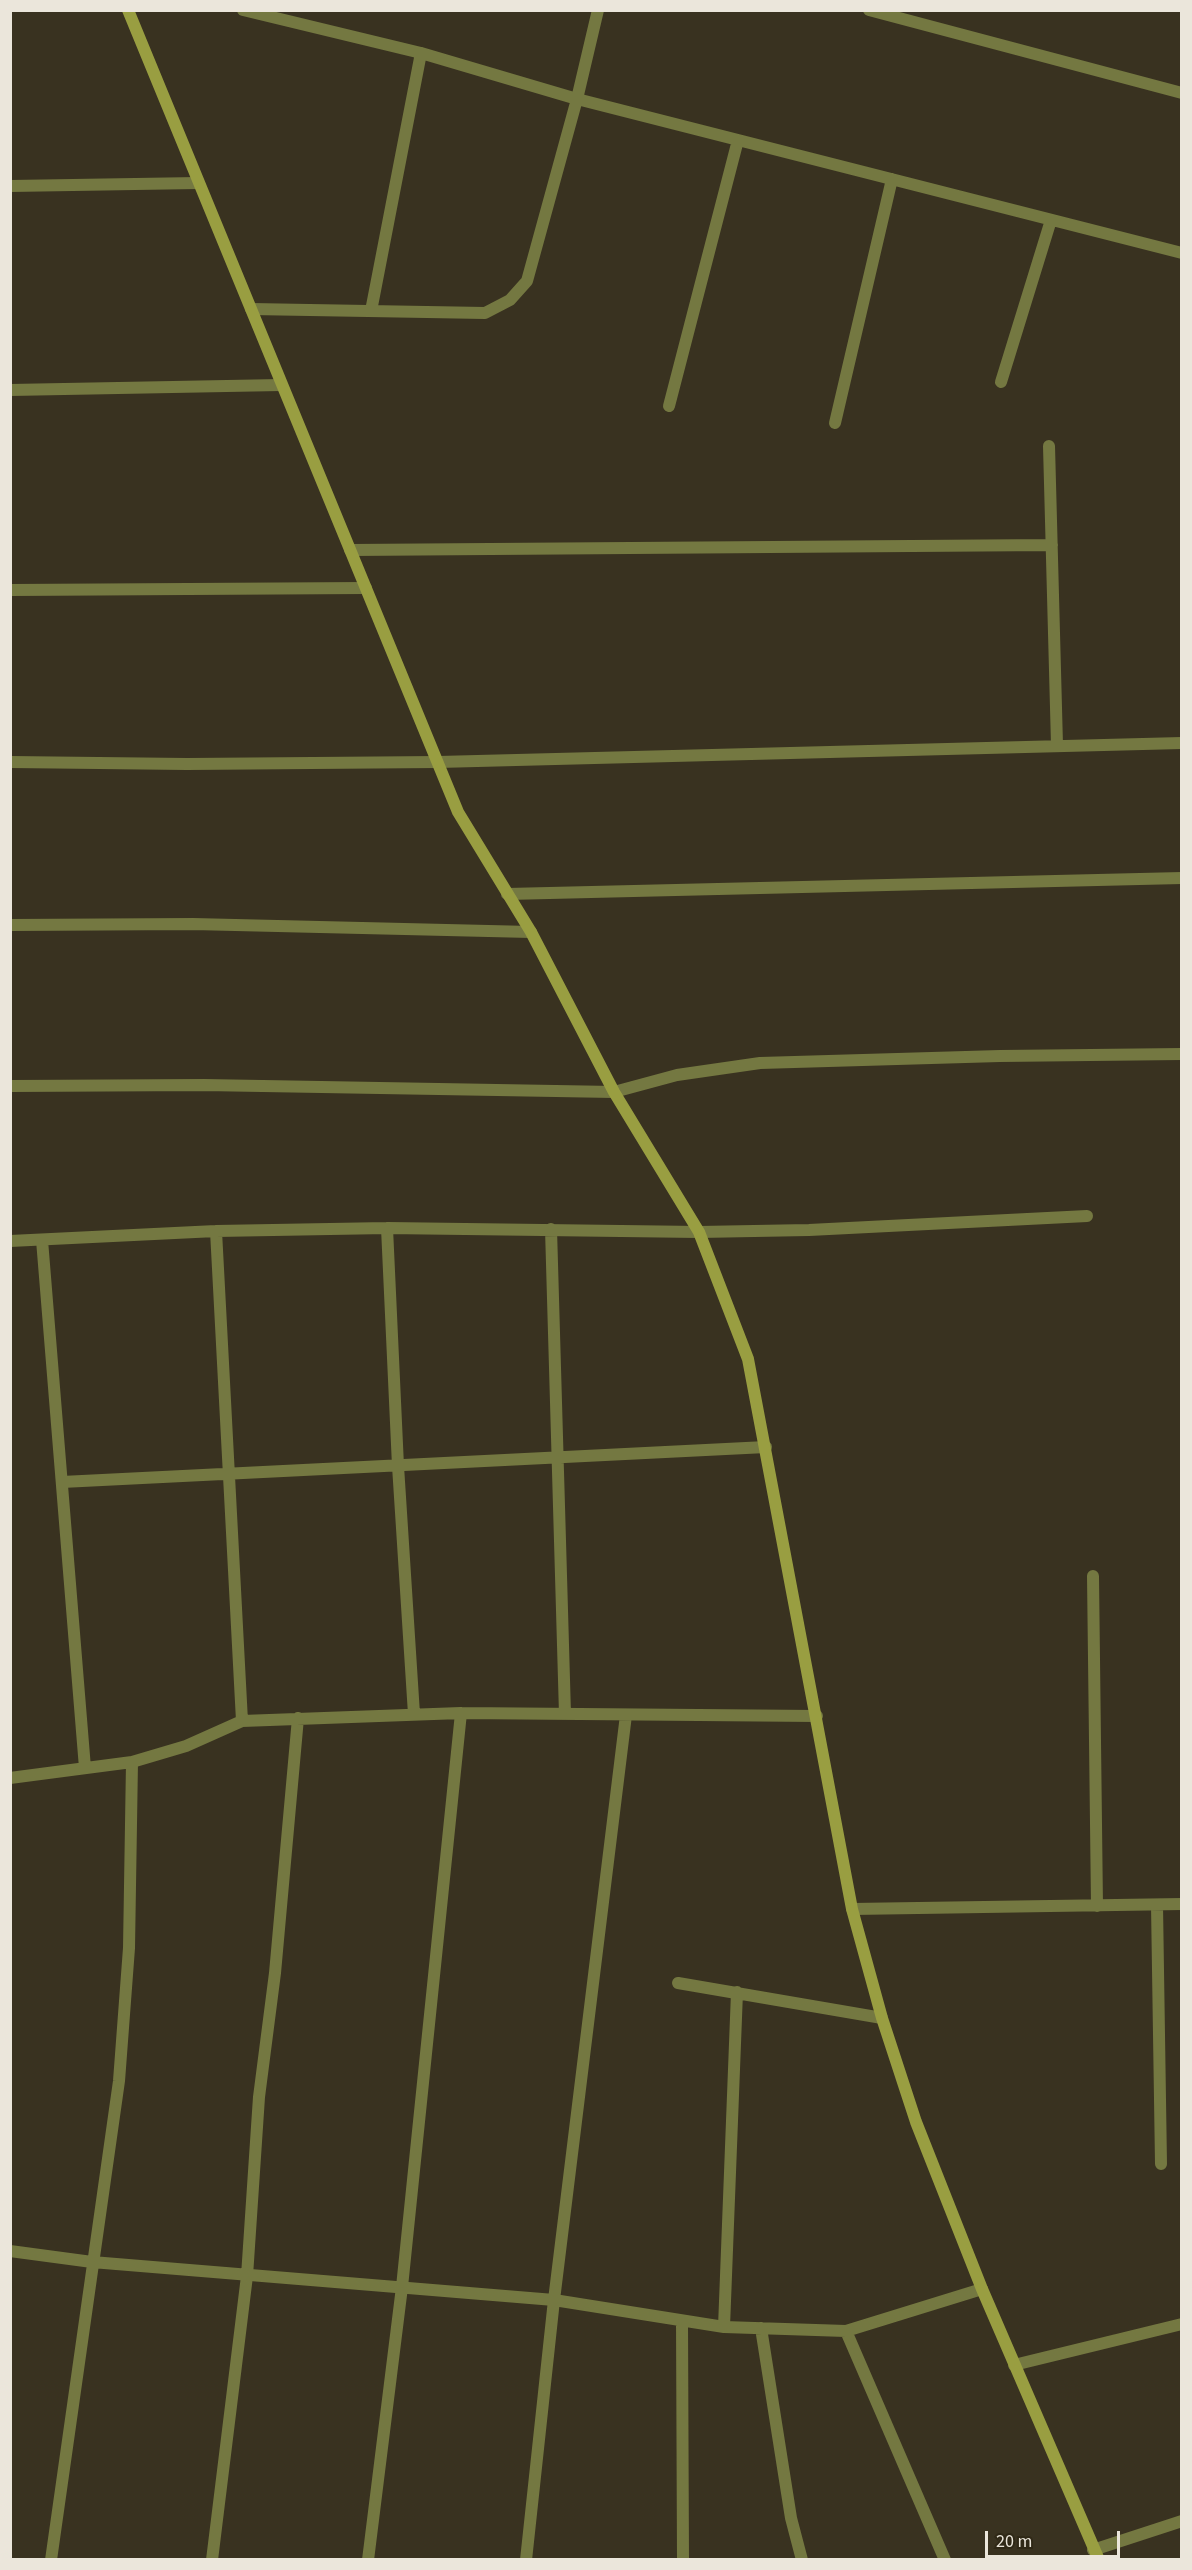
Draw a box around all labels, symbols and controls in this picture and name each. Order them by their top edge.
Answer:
scale bar [988,2519,1123,2557]
text: 20 m [996,2529,1032,2554]

